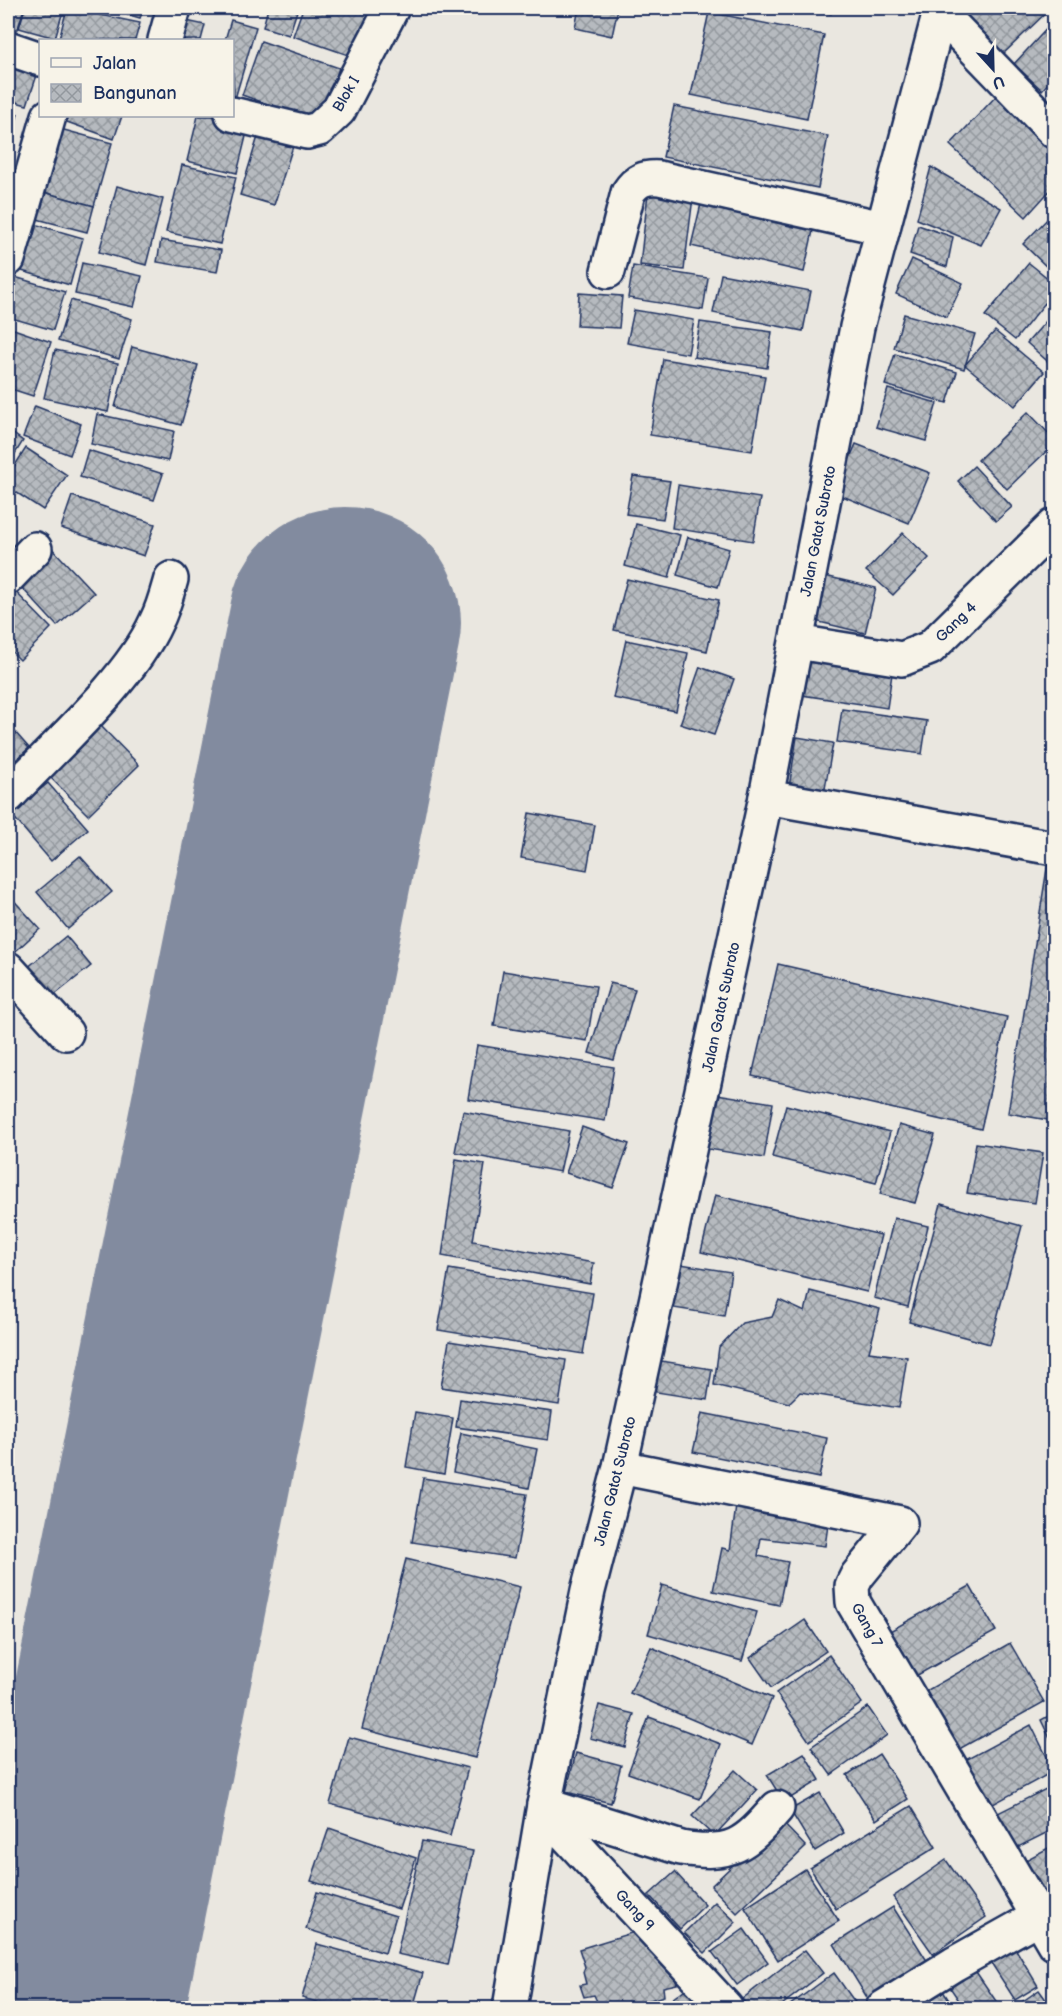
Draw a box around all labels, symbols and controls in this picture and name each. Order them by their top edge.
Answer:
legend [39,39,234,117]
north arrow [963,39,1023,99]
text: Jalan [93,53,136,74]
text: U [989,71,1007,92]
street label: Blok I [329,73,364,115]
text: Bangunan [93,83,177,104]
street label: Jalan Gatot Subroto [796,464,840,598]
street label: Gang 4 [932,598,981,647]
street label: Jalan Gatot Subroto [698,940,745,1074]
street label: Jalan Gatot Subroto [590,1414,641,1548]
street label: Gang 7 [847,1600,887,1651]
street label: Gang 9 [611,1886,658,1935]

